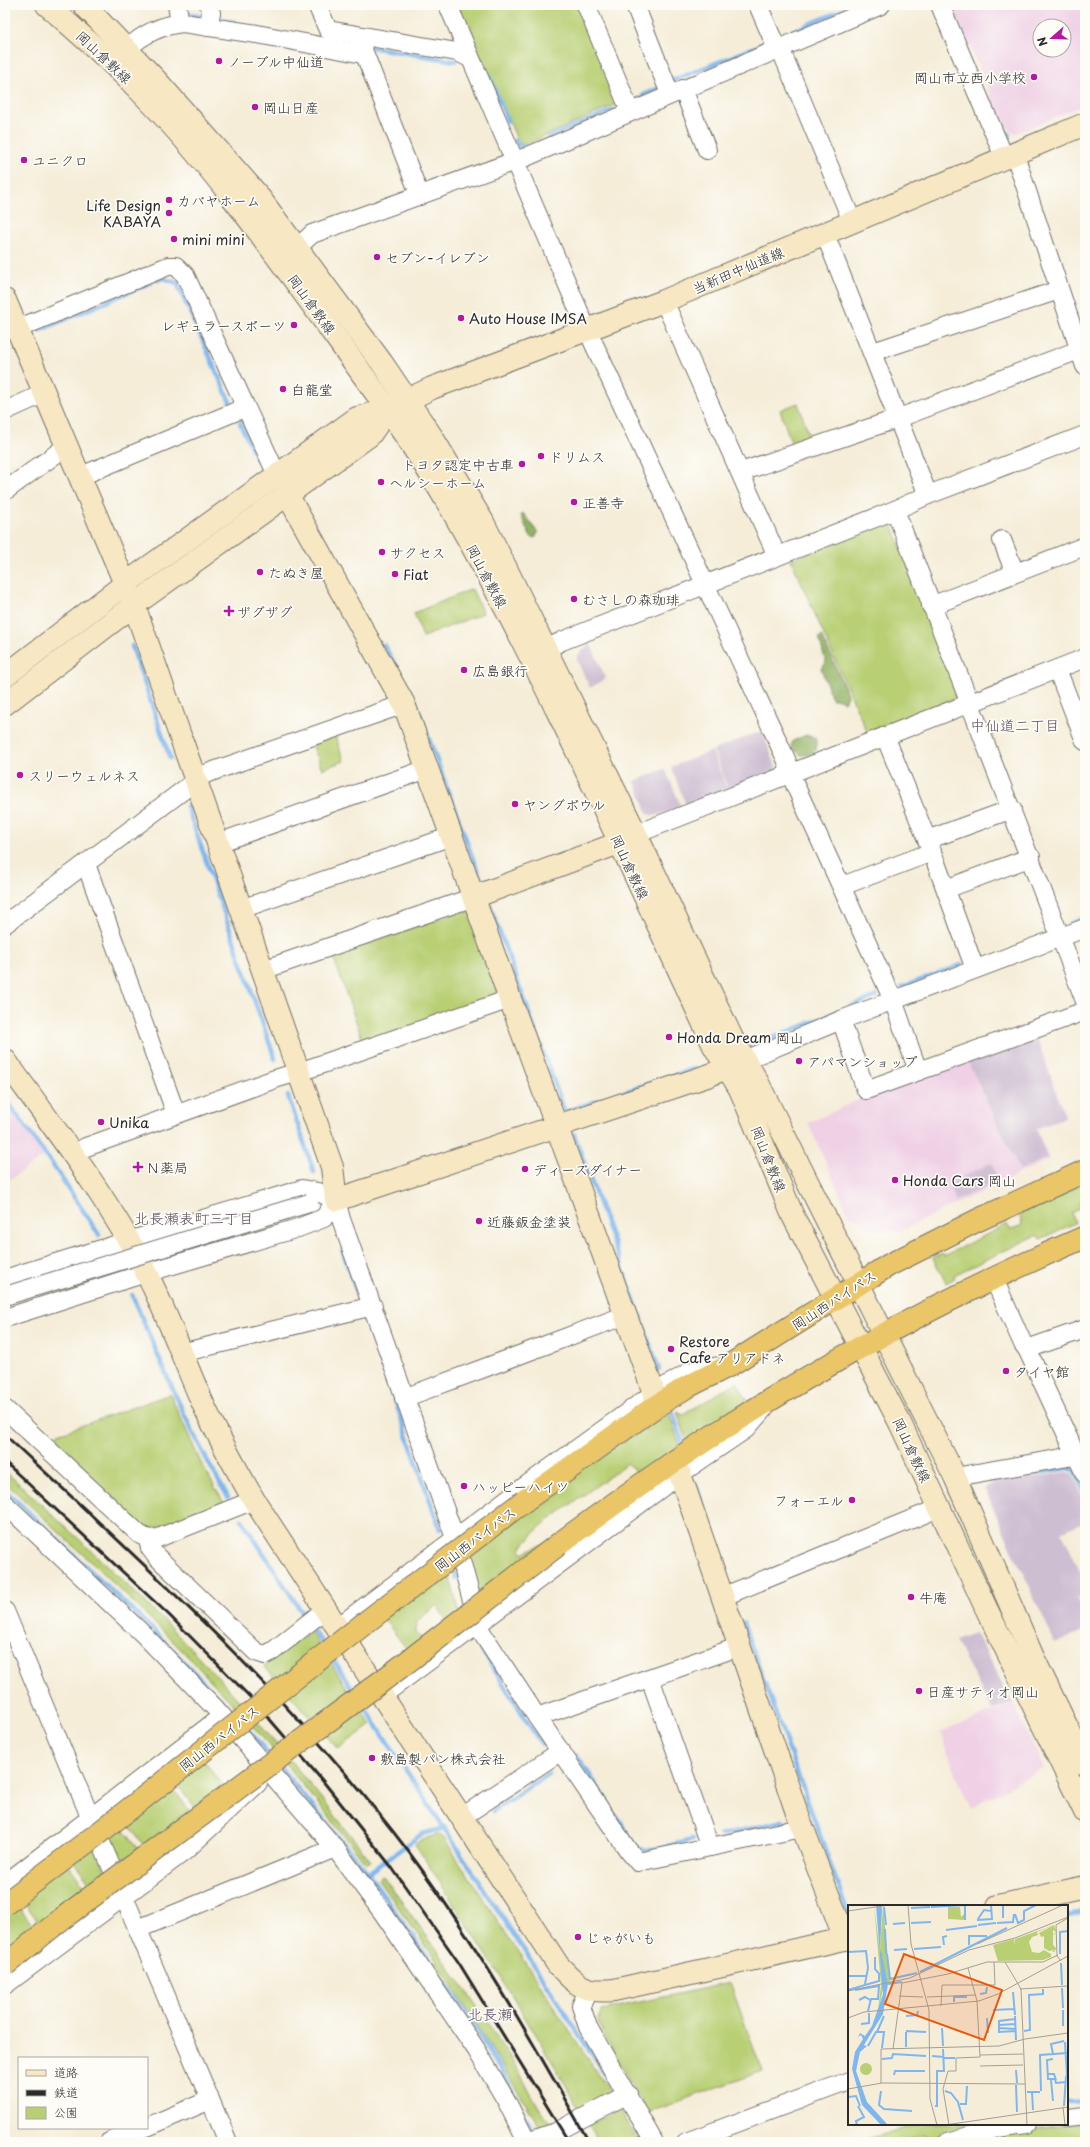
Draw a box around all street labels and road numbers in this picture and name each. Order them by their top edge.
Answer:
street label: 岡山倉敷線 [71,25,137,89]
street label: 当新田中仙道線 [689,241,787,299]
street label: 岡山倉敷線 [283,270,341,338]
street label: 岡山倉敷線 [461,540,513,612]
street label: 岡山倉敷線 [606,831,654,903]
street label: 岡山倉敷線 [746,1123,792,1195]
street label: 岡山西バイパス [787,1265,881,1335]
street label: 岡山倉敷線 [888,1414,936,1486]
street label: 岡山西バイパス [430,1501,520,1577]
street label: 岡山西バイパス [174,1700,264,1776]

